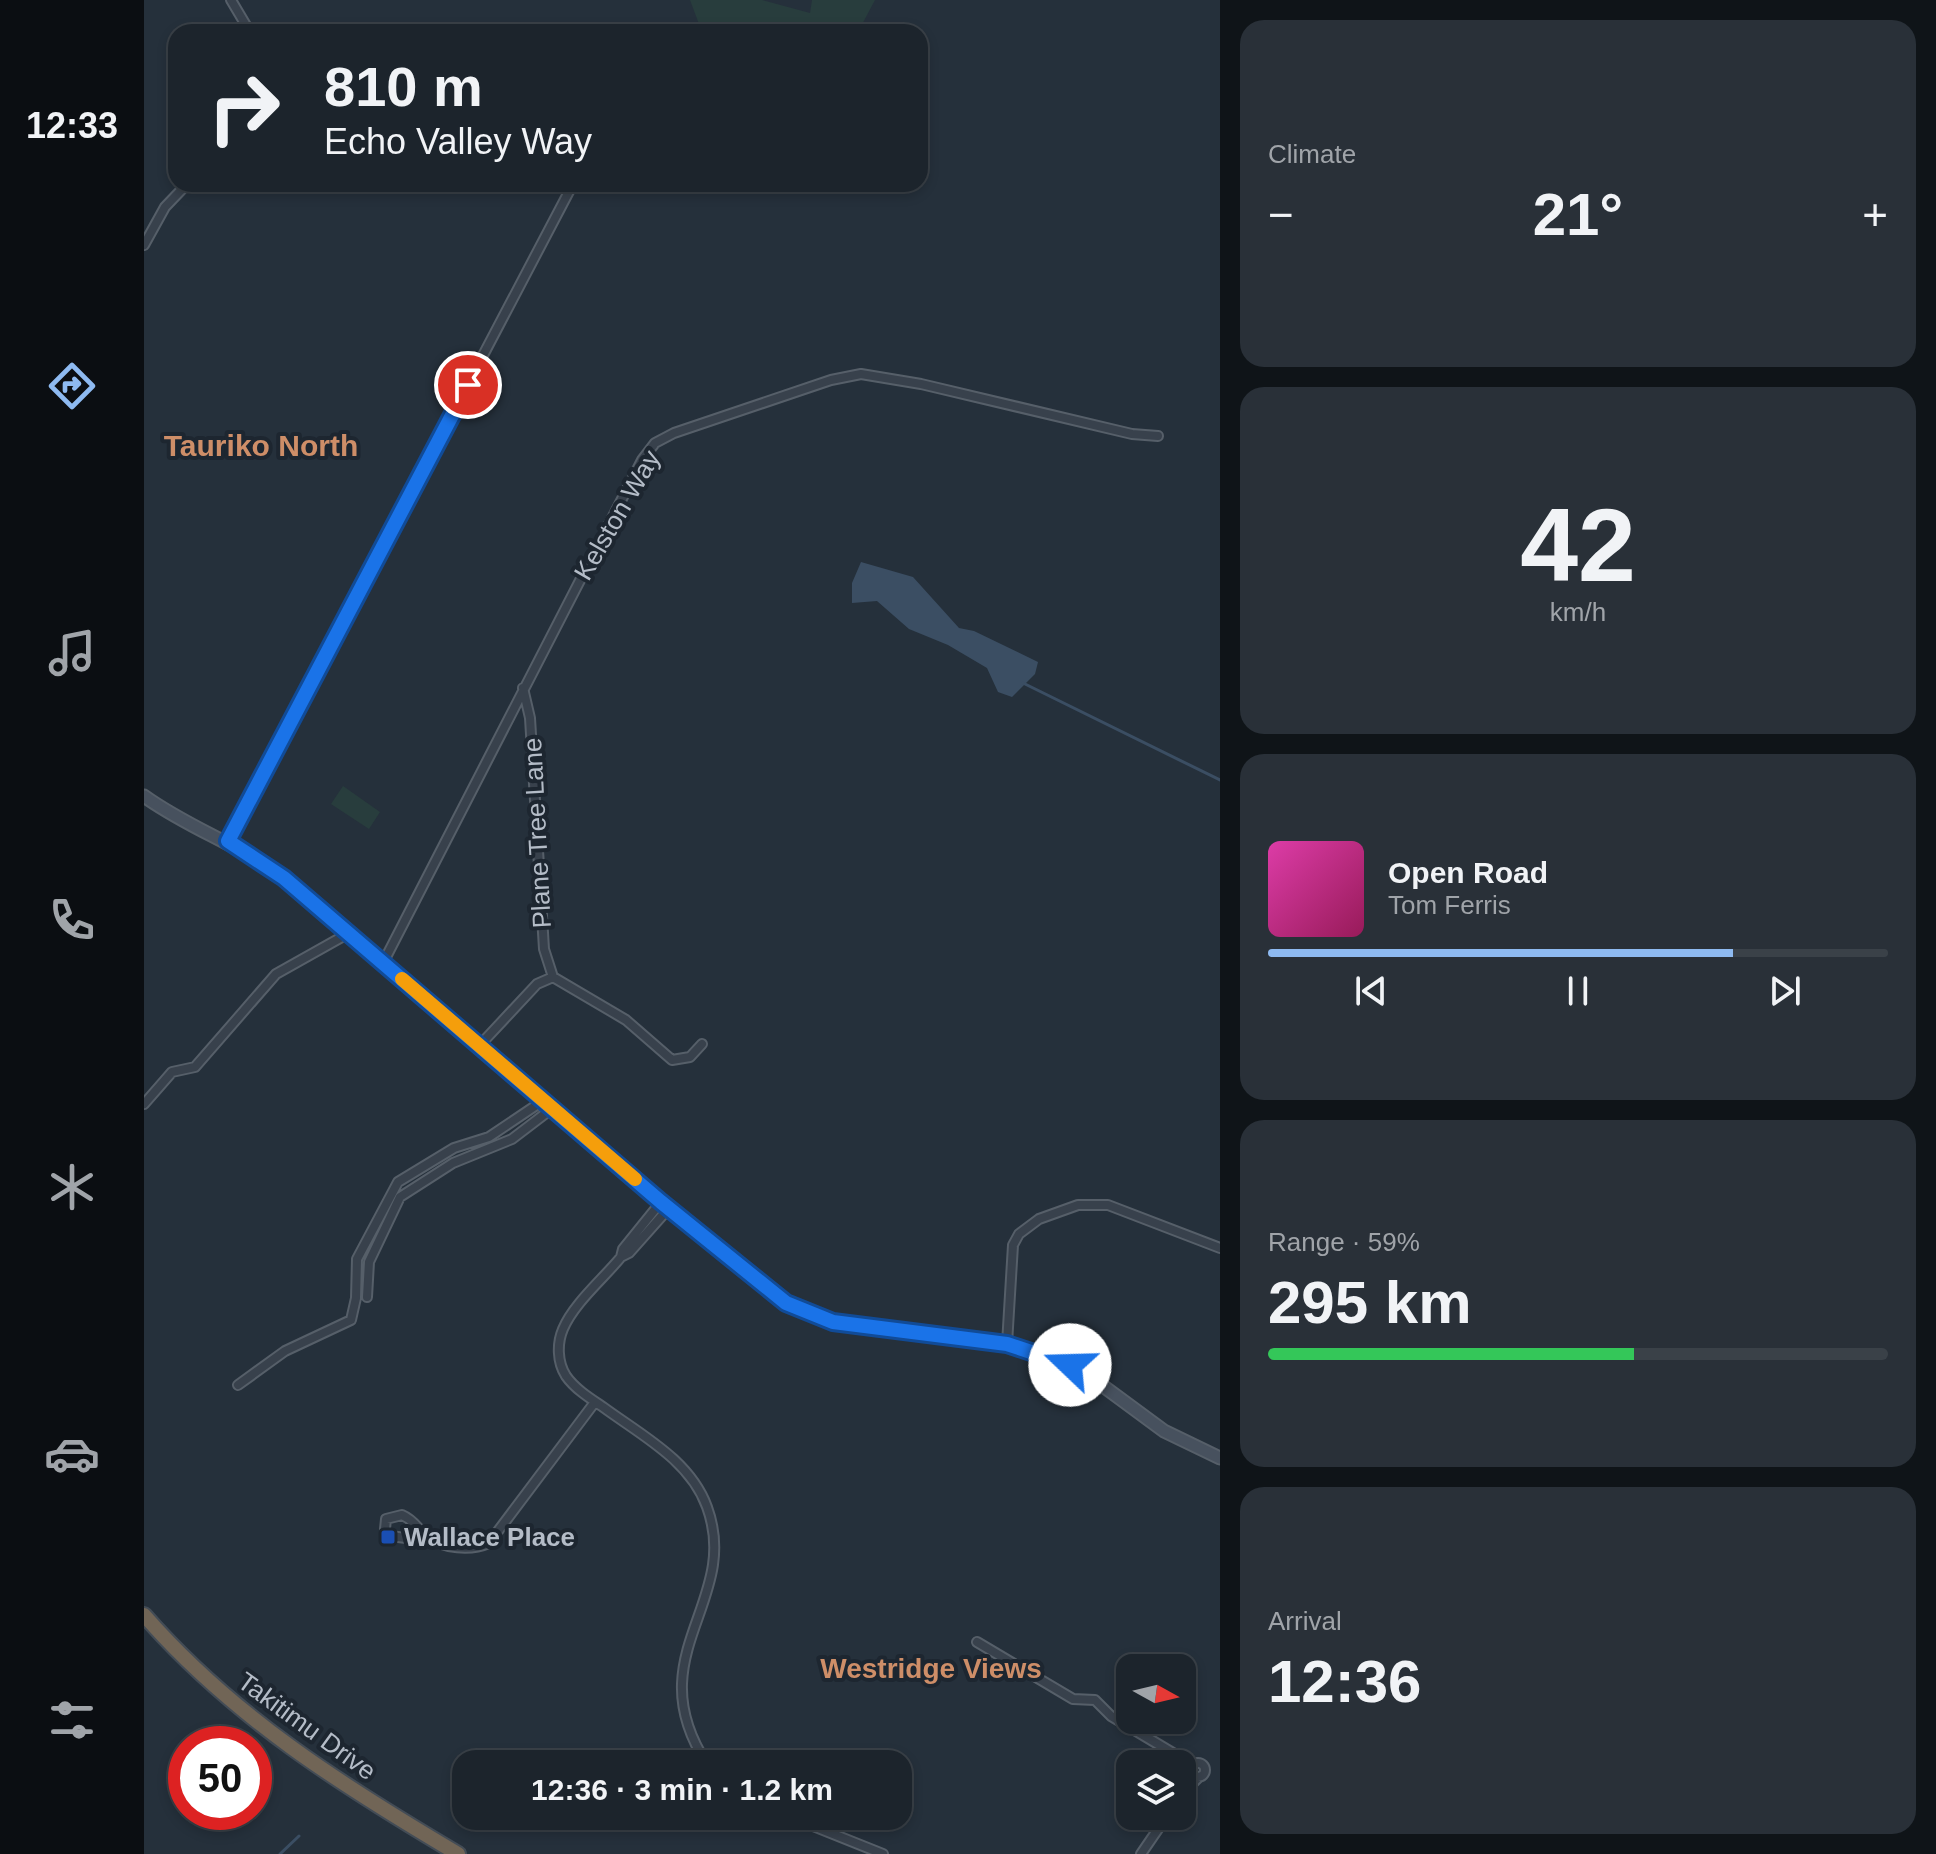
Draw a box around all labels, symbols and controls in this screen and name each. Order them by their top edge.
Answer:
text: 810 m [324,55,483,118]
icon: right [192,56,296,160]
text: 12:33 [26,105,118,146]
text: Echo Valley Way [324,121,592,162]
text: Climate [1268,139,1356,169]
text: 21° [1533,181,1623,248]
text: − [1268,190,1294,239]
text: + [1862,190,1888,239]
pin [434,351,502,419]
icon: directions [44,358,100,414]
icon: arrive [446,363,490,407]
district label: Tauriko North [164,429,358,462]
street label: Kelston Way [568,445,666,585]
text: 42 [1520,487,1636,603]
text: km/h [1550,597,1606,627]
icon: music [44,625,100,681]
street label: Plane Tree Lane [517,737,557,929]
text: Open Road [1388,856,1548,889]
text: Tom Ferris [1388,890,1511,920]
icon: phone [44,892,100,948]
icon: previous [1349,969,1393,1013]
icon: pause [1556,969,1600,1013]
icon: next [1763,969,1807,1013]
icon: climate [44,1159,100,1215]
text: Range · 59% [1268,1227,1420,1257]
text: 295 km [1268,1269,1472,1336]
position arrow [1028,1323,1112,1407]
icon: car [44,1426,100,1482]
place label: Wallace Place [404,1522,575,1552]
marker: Wallace Place [379,1528,397,1546]
text: Arrival [1268,1606,1342,1636]
text: 12:36 [1268,1648,1421,1715]
district label: Westridge Views [820,1653,1042,1684]
north arrow [1116,1654,1196,1734]
map controls [1116,1654,1196,1830]
street label: Takitimu Drive [232,1666,382,1786]
icon: filters [44,1692,100,1748]
speed limit sign: 50 [168,1726,272,1830]
button: layers [1116,1750,1196,1830]
text: 12:36 · 3 min · 1.2 km [531,1773,833,1806]

